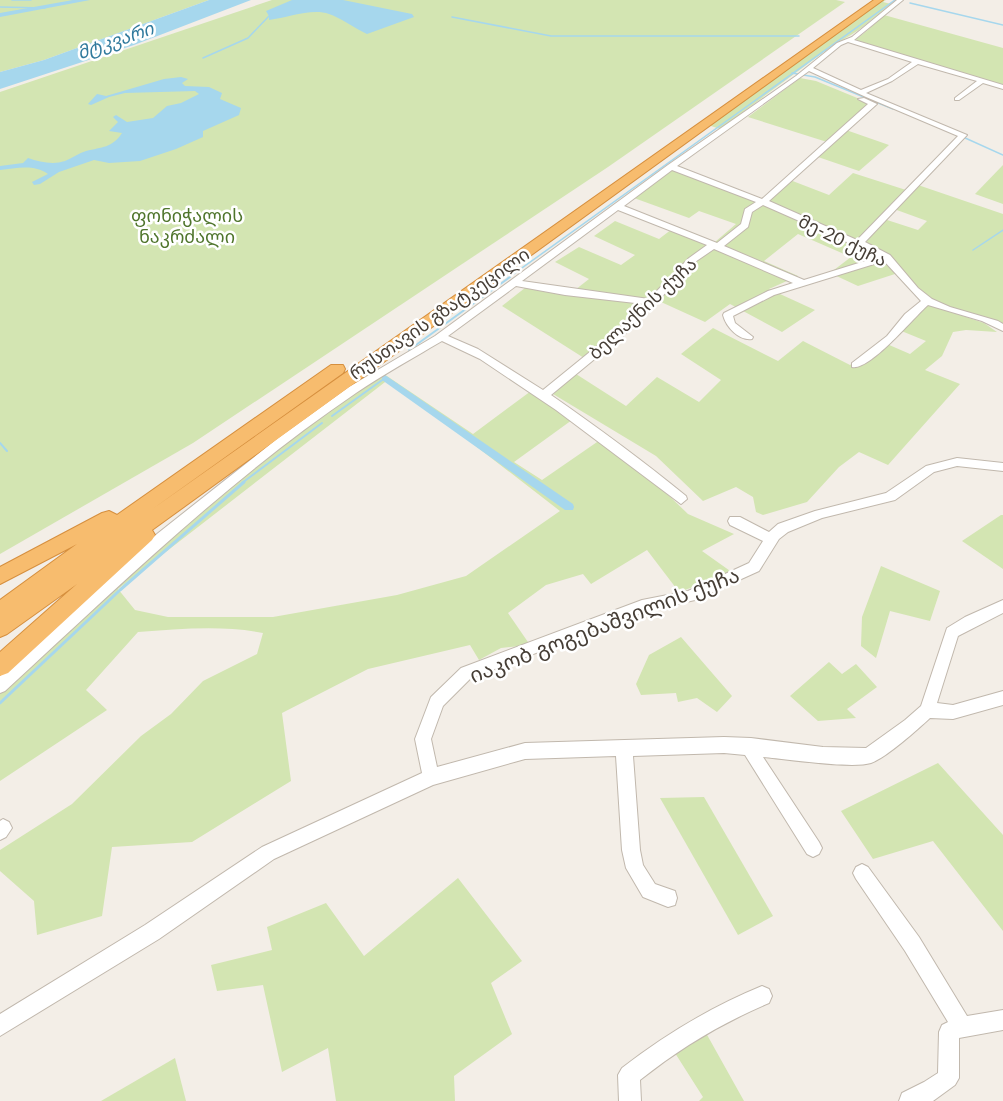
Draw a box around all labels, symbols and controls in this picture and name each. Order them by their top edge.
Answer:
water label: მტკვარი [74,16,157,64]
park label: ფონიჭალის ნაკრძალი [131,204,243,248]
street label: მე-20 ქუჩა [795,209,891,272]
street label: რუსთავის გზატკეცილი [345,242,534,384]
street label: ბელაქნის ქუჩა [583,252,701,364]
street label: იაკობ გოგებაშვილის ქუჩა [466,561,743,689]

